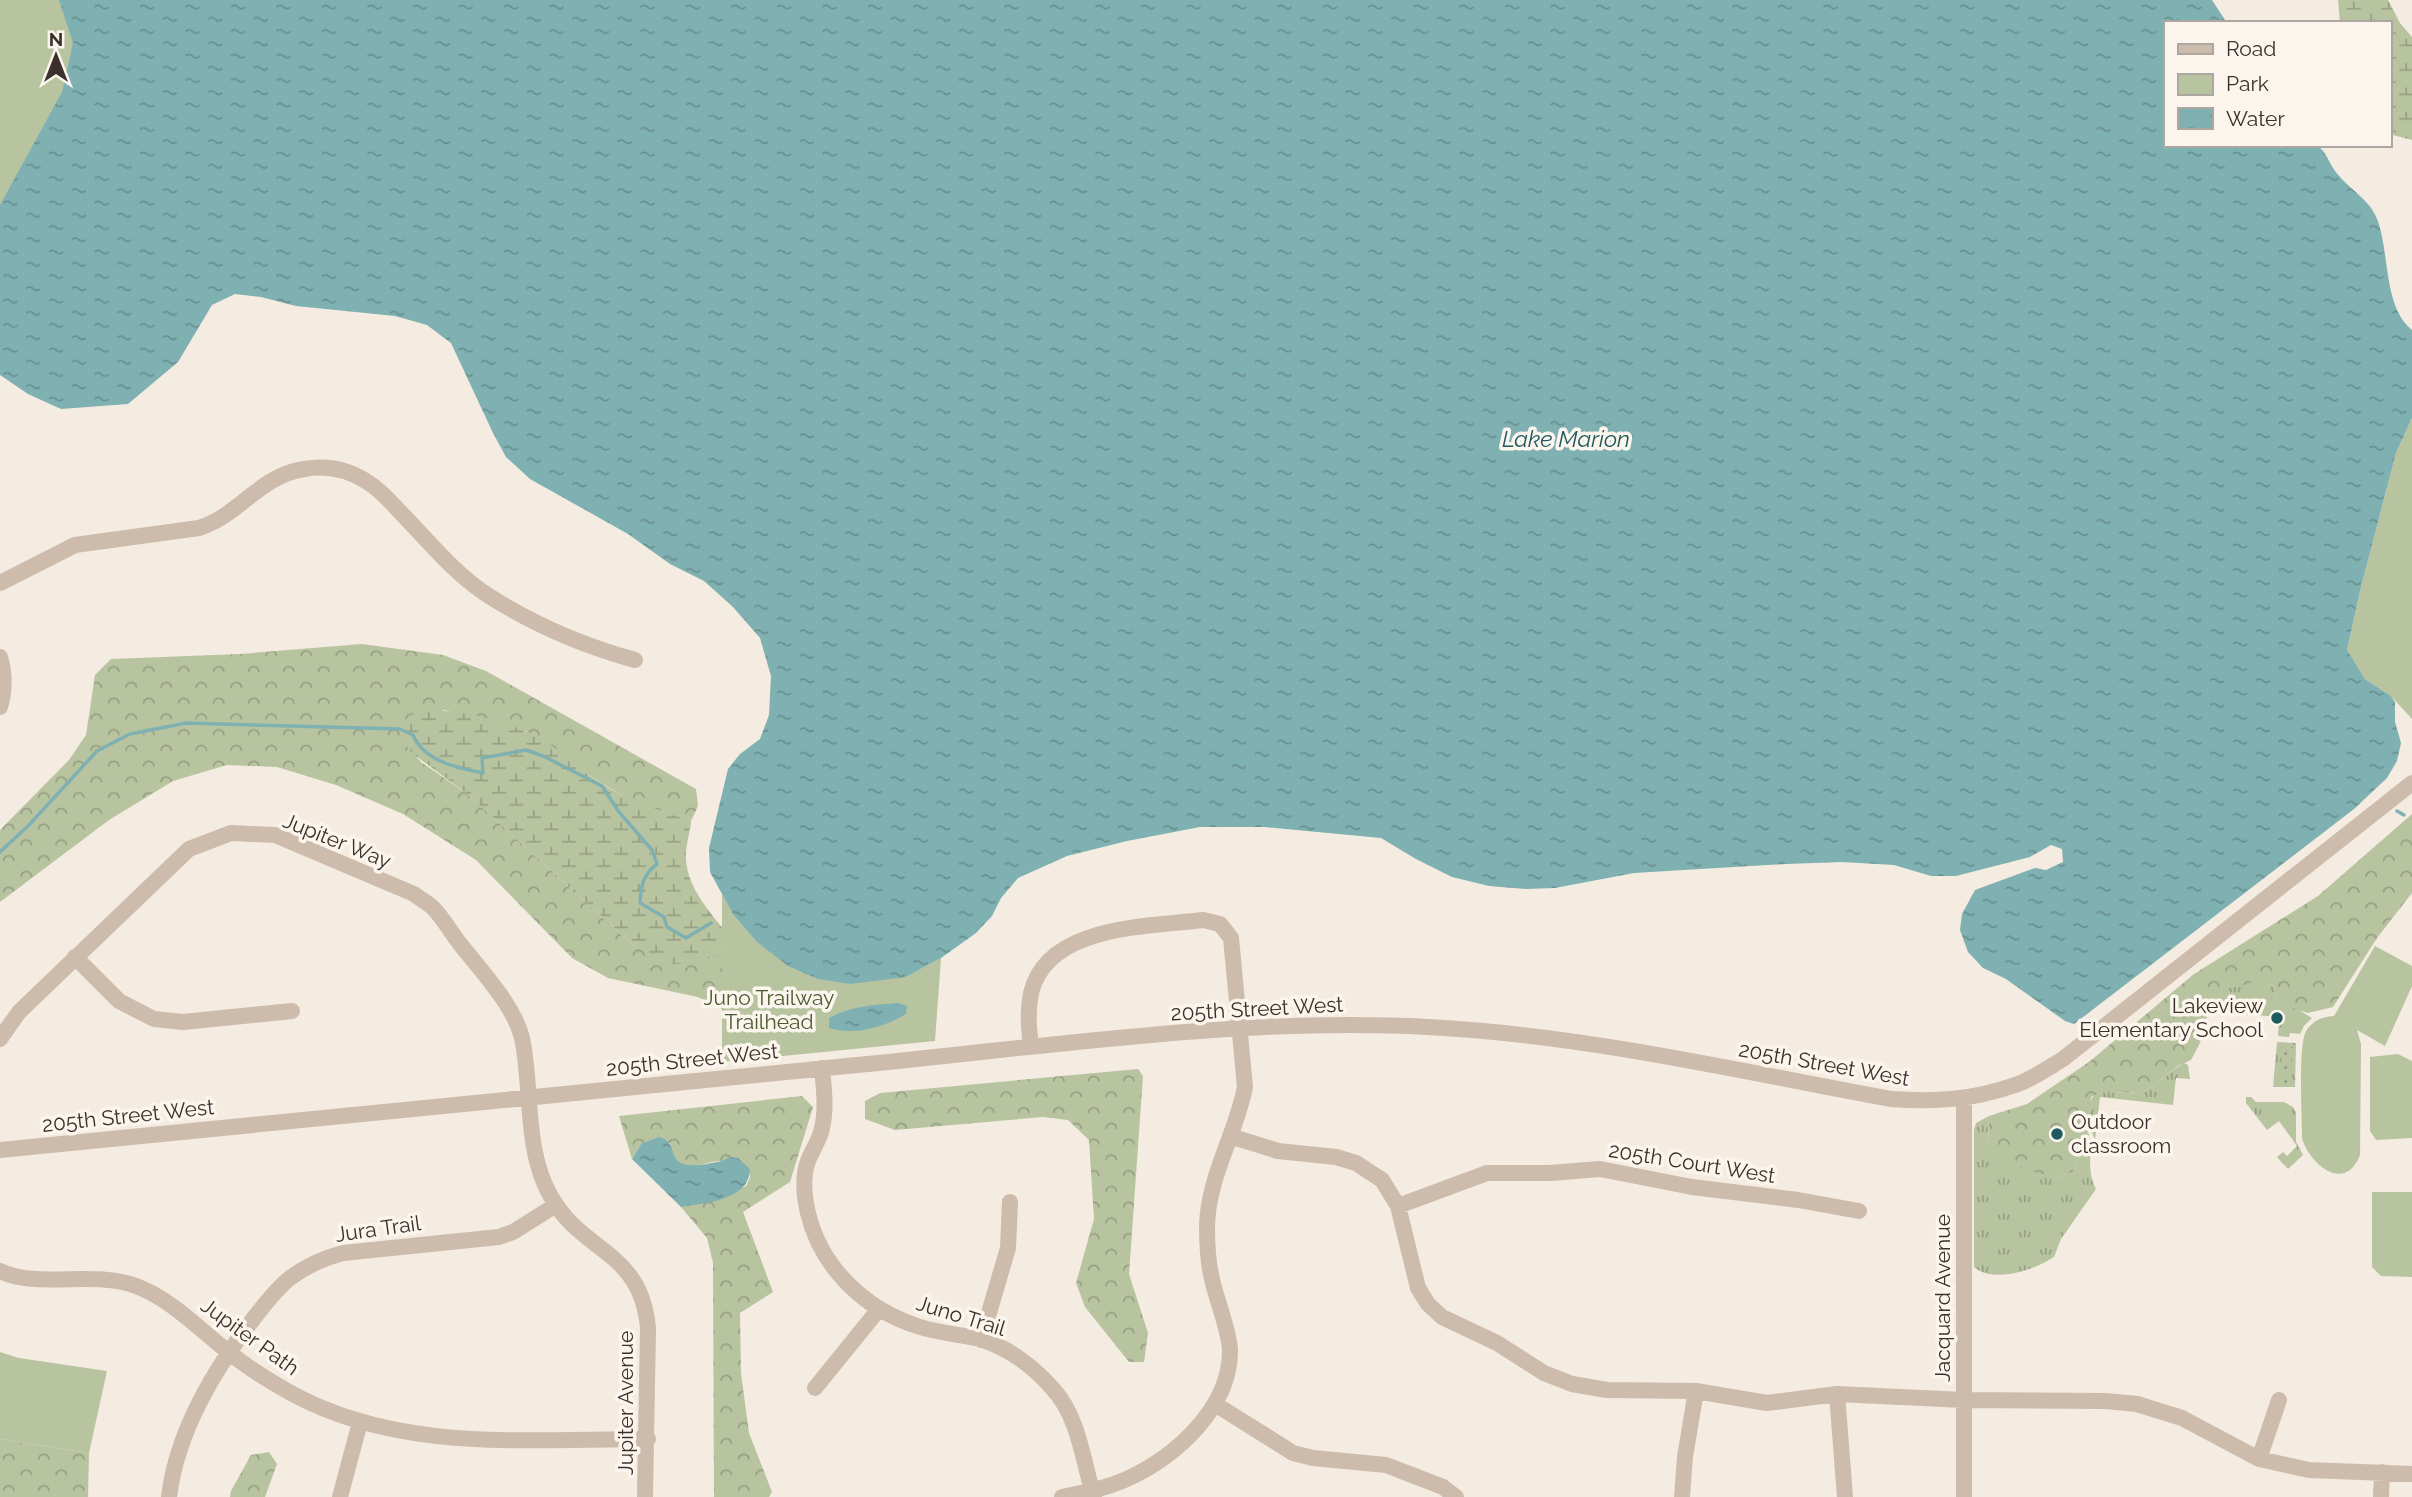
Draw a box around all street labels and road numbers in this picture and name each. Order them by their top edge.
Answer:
street label: Jupiter Way [280,808,395,873]
street label: 205th Street West [1170,991,1344,1026]
street label: 205th Street West [1737,1036,1911,1091]
street label: 205th Street West [605,1038,779,1081]
street label: 205th Street West [41,1094,215,1137]
street label: 205th Court West [1607,1137,1777,1188]
street label: Jura Trail [334,1210,423,1247]
street label: Jacquard Avenue [1930,1214,1955,1382]
street label: Juno Trail [914,1290,1009,1341]
street label: Jupiter Path [196,1293,304,1381]
street label: Jupiter Avenue [613,1331,638,1475]

